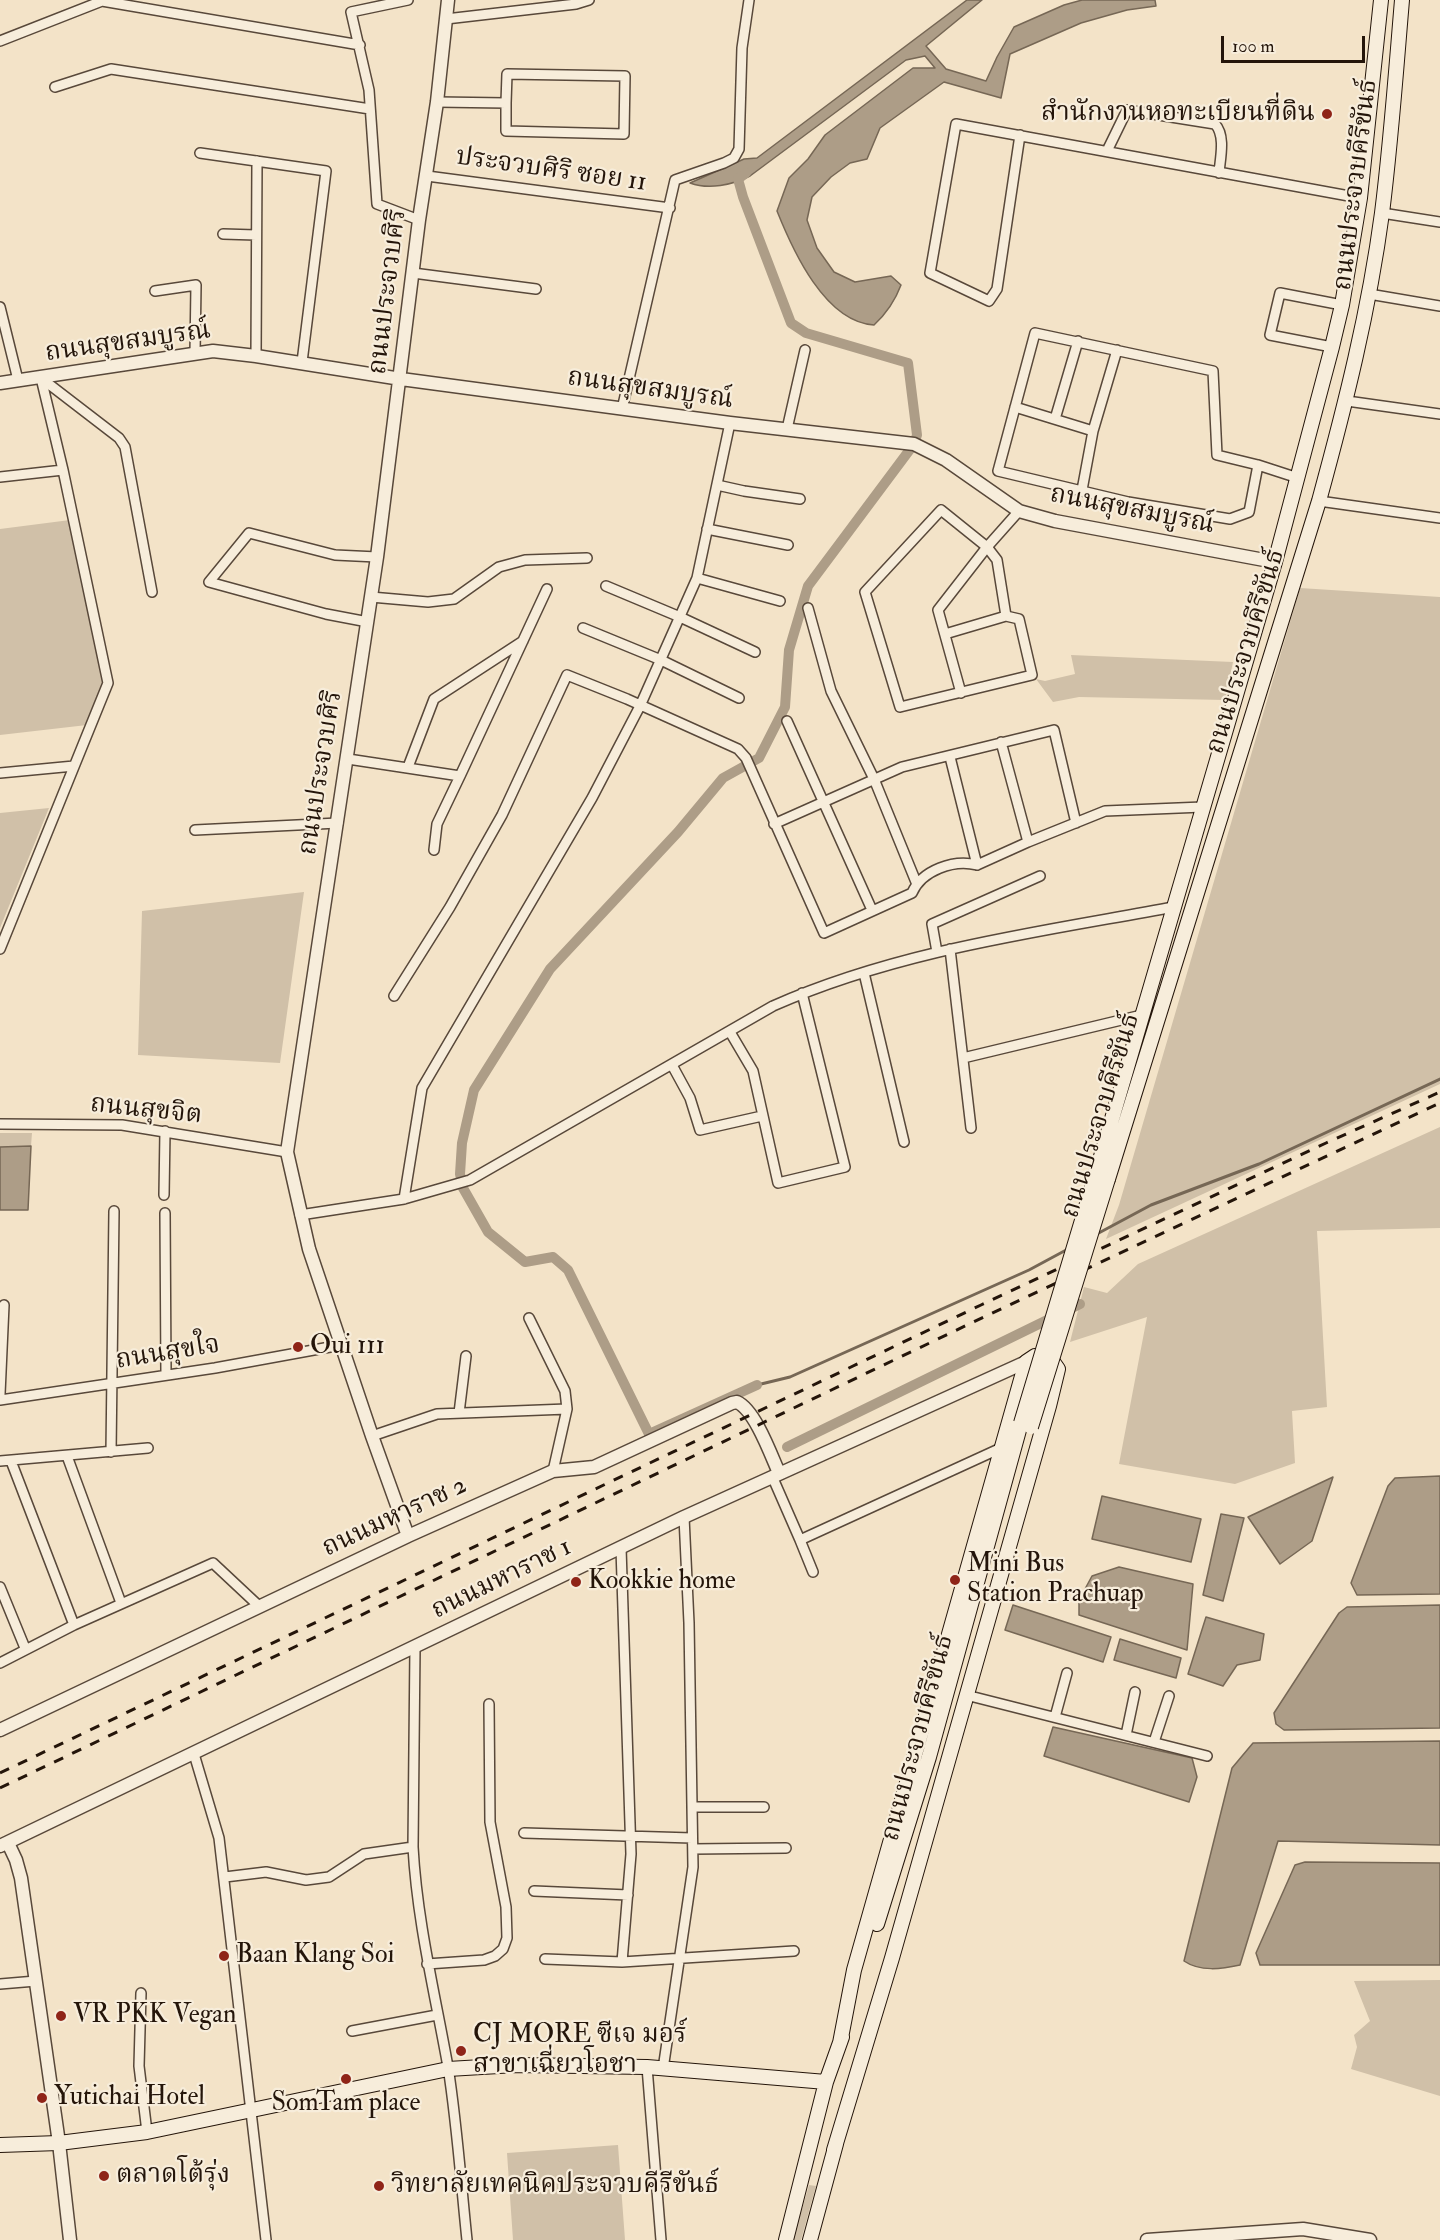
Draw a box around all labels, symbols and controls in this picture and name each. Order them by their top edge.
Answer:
scale bar [1224,24,1368,62]
text: 100 m [1232,35,1275,58]
street label: ถนนประจวบคีรีขันธ์ [1329,77,1385,293]
place label: สำนักงานหอทะเบียนที่ดิน [1041,98,1315,130]
marker: สำนักงานหอทะเบียนที่ดิน [1320,107,1334,121]
street label: ประจวบศิริ ซอย 11 [454,142,648,200]
street label: ถนนประจวบศิริ [363,207,415,377]
street label: ถนนสุขสมบูรณ์ [43,316,213,370]
street label: ถนนสุขสมบูรณ์ [565,363,735,417]
street label: ถนนสุขสมบูรณ์ [1047,480,1217,542]
street label: ถนนประจวบคีรีขันธ์ [1201,546,1293,758]
street label: ถนนประจวบศิริ [294,688,350,858]
street label: ถนนประจวบคีรีขันธ์ [1056,1010,1148,1222]
street label: ถนนสุขจิต [89,1090,203,1132]
street label: ถนนสุขใจ [114,1330,222,1378]
place label: Oui 111 [310,1331,385,1363]
marker: Oui 111 [291,1340,305,1354]
street label: ถนนมหาราช 2 [318,1471,472,1565]
street label: ถนนมหาราช 1 [427,1533,577,1627]
place label: Mini Bus Station Prachuap [967,1549,1144,1610]
place label: Kookkie home [588,1566,736,1598]
marker: Mini Bus Station Prachuap [948,1573,962,1587]
marker: Kookkie home [569,1575,583,1589]
street label: ถนนประจวบคีรีขันธ์ [876,1631,962,1845]
place label: Baan Klang Soi [236,1940,394,1972]
marker: Baan Klang Soi [217,1949,231,1963]
place label: VR PKK Vegan [73,2000,236,2032]
marker: VR PKK Vegan [54,2009,68,2023]
place label: CJ MORE ซีเจ มอร์ สาขาเฉี่ยวโอชา [473,2020,687,2082]
marker: CJ MORE ซีเจ มอร์ สาขาเฉี่ยวโอชา [454,2044,468,2058]
marker: SomTam place [339,2072,353,2086]
place label: Yutichai Hotel [54,2082,205,2114]
place label: SomTam place [272,2088,420,2120]
marker: Yutichai Hotel [35,2091,49,2105]
place label: ตลาดโต้รุ่ง [116,2160,230,2192]
marker: ตลาดโต้รุ่ง [97,2169,111,2183]
place label: วิทยาลัยเทคนิคประจวบคีรีขันธ์ [391,2170,719,2202]
marker: วิทยาลัยเทคนิคประจวบคีรีขันธ์ [372,2179,386,2193]

